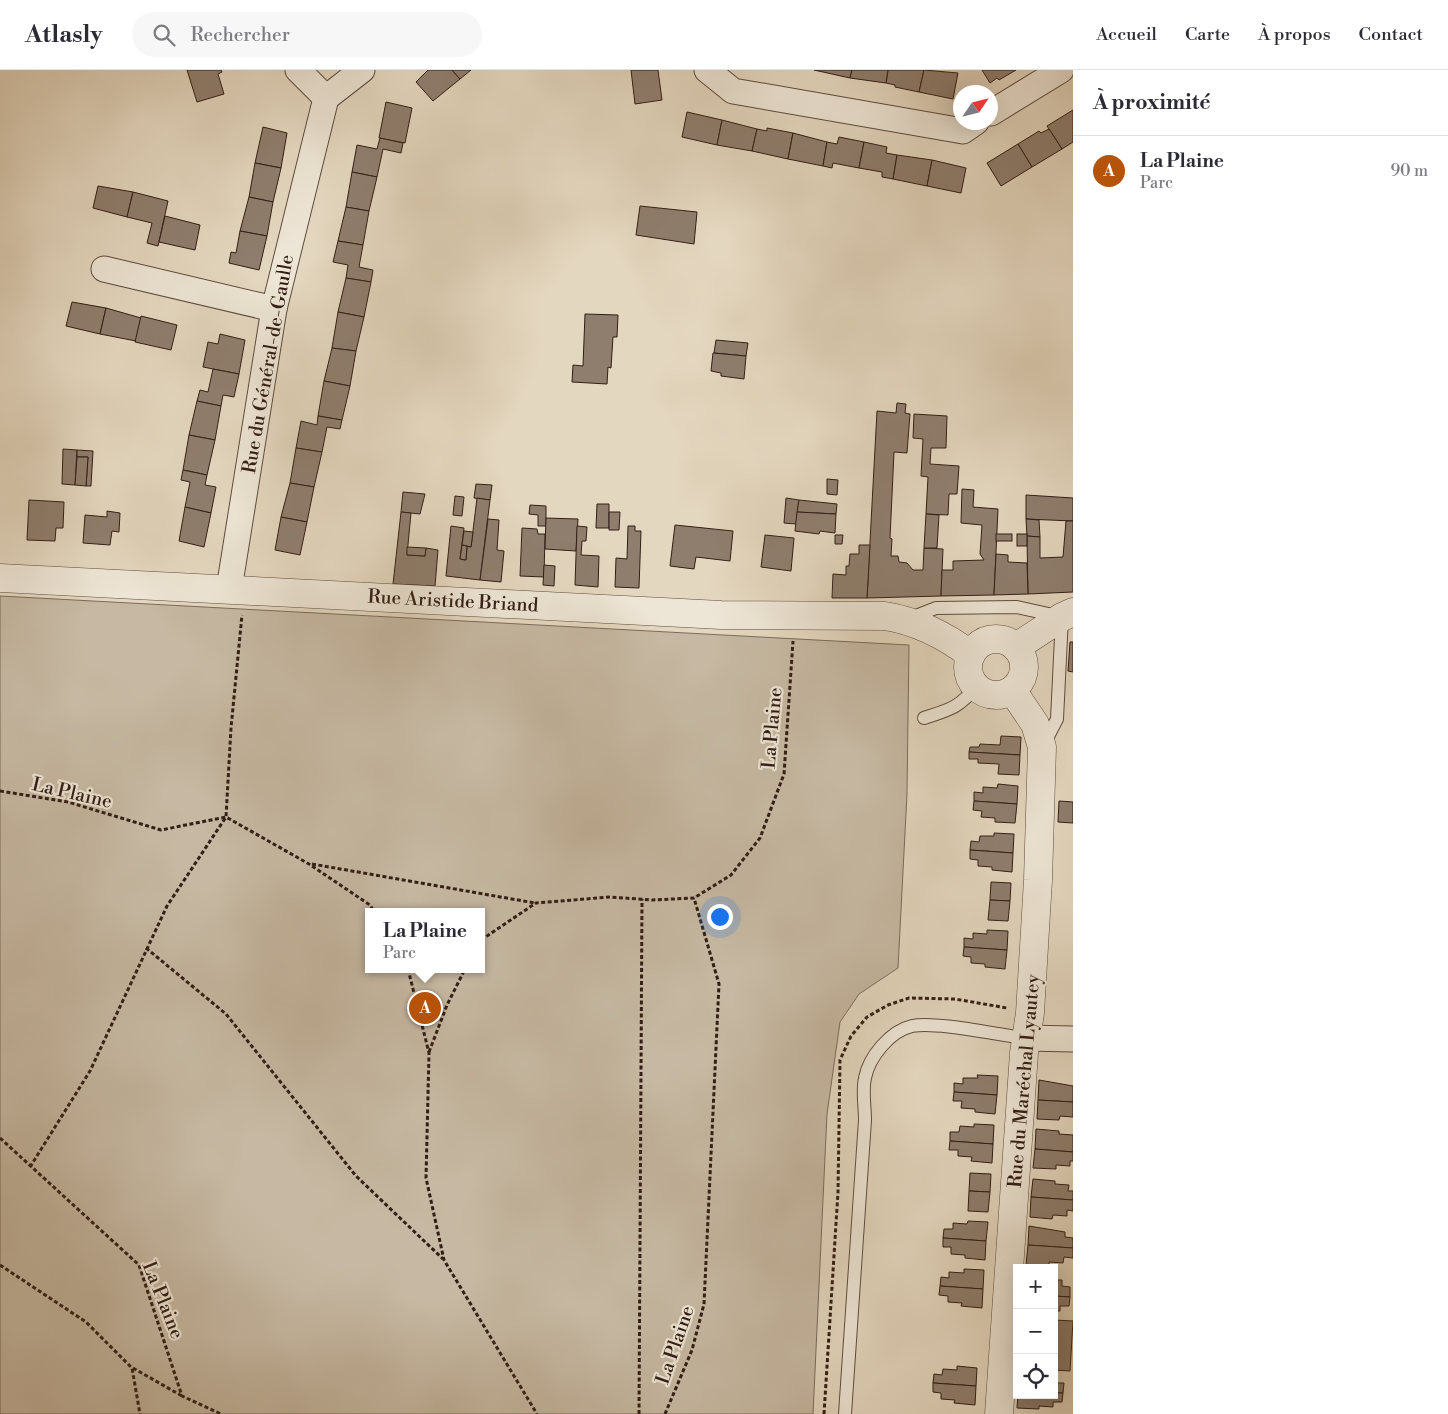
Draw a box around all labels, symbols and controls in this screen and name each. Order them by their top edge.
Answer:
search box [132,12,482,57]
text: Atlasly [25,20,102,50]
icon: search [150,21,178,49]
text: Rechercher [190,23,290,47]
text: Accueil [1096,23,1157,46]
text: Carte [1185,23,1230,46]
text: À propos [1258,23,1331,46]
text: Contact [1359,23,1423,46]
north arrow [953,85,998,130]
text: À proximité [1093,90,1210,116]
text: La Plaine [1140,149,1224,173]
text: A [1103,161,1115,181]
text: 90 m [1390,161,1428,181]
text: Parc [1140,173,1173,193]
street label: Rue du Général-de-Gaulle [237,253,299,475]
street label: Rue Aristide Briand [367,585,539,617]
street label: La Plaine [756,686,788,770]
street label: La Plaine [30,772,114,814]
your location [707,904,733,930]
popup [365,908,485,973]
text: La Plaine [383,919,467,943]
text: Parc [383,943,416,963]
street label: Rue du Maréchal Lyautey [1003,973,1045,1189]
pin: A [409,989,441,1027]
street label: La Plaine [137,1258,189,1342]
map controls [1013,1264,1058,1399]
button: + [1013,1264,1058,1309]
street label: La Plaine [650,1303,700,1387]
button: − [1013,1309,1058,1354]
button: locate [1013,1354,1058,1399]

